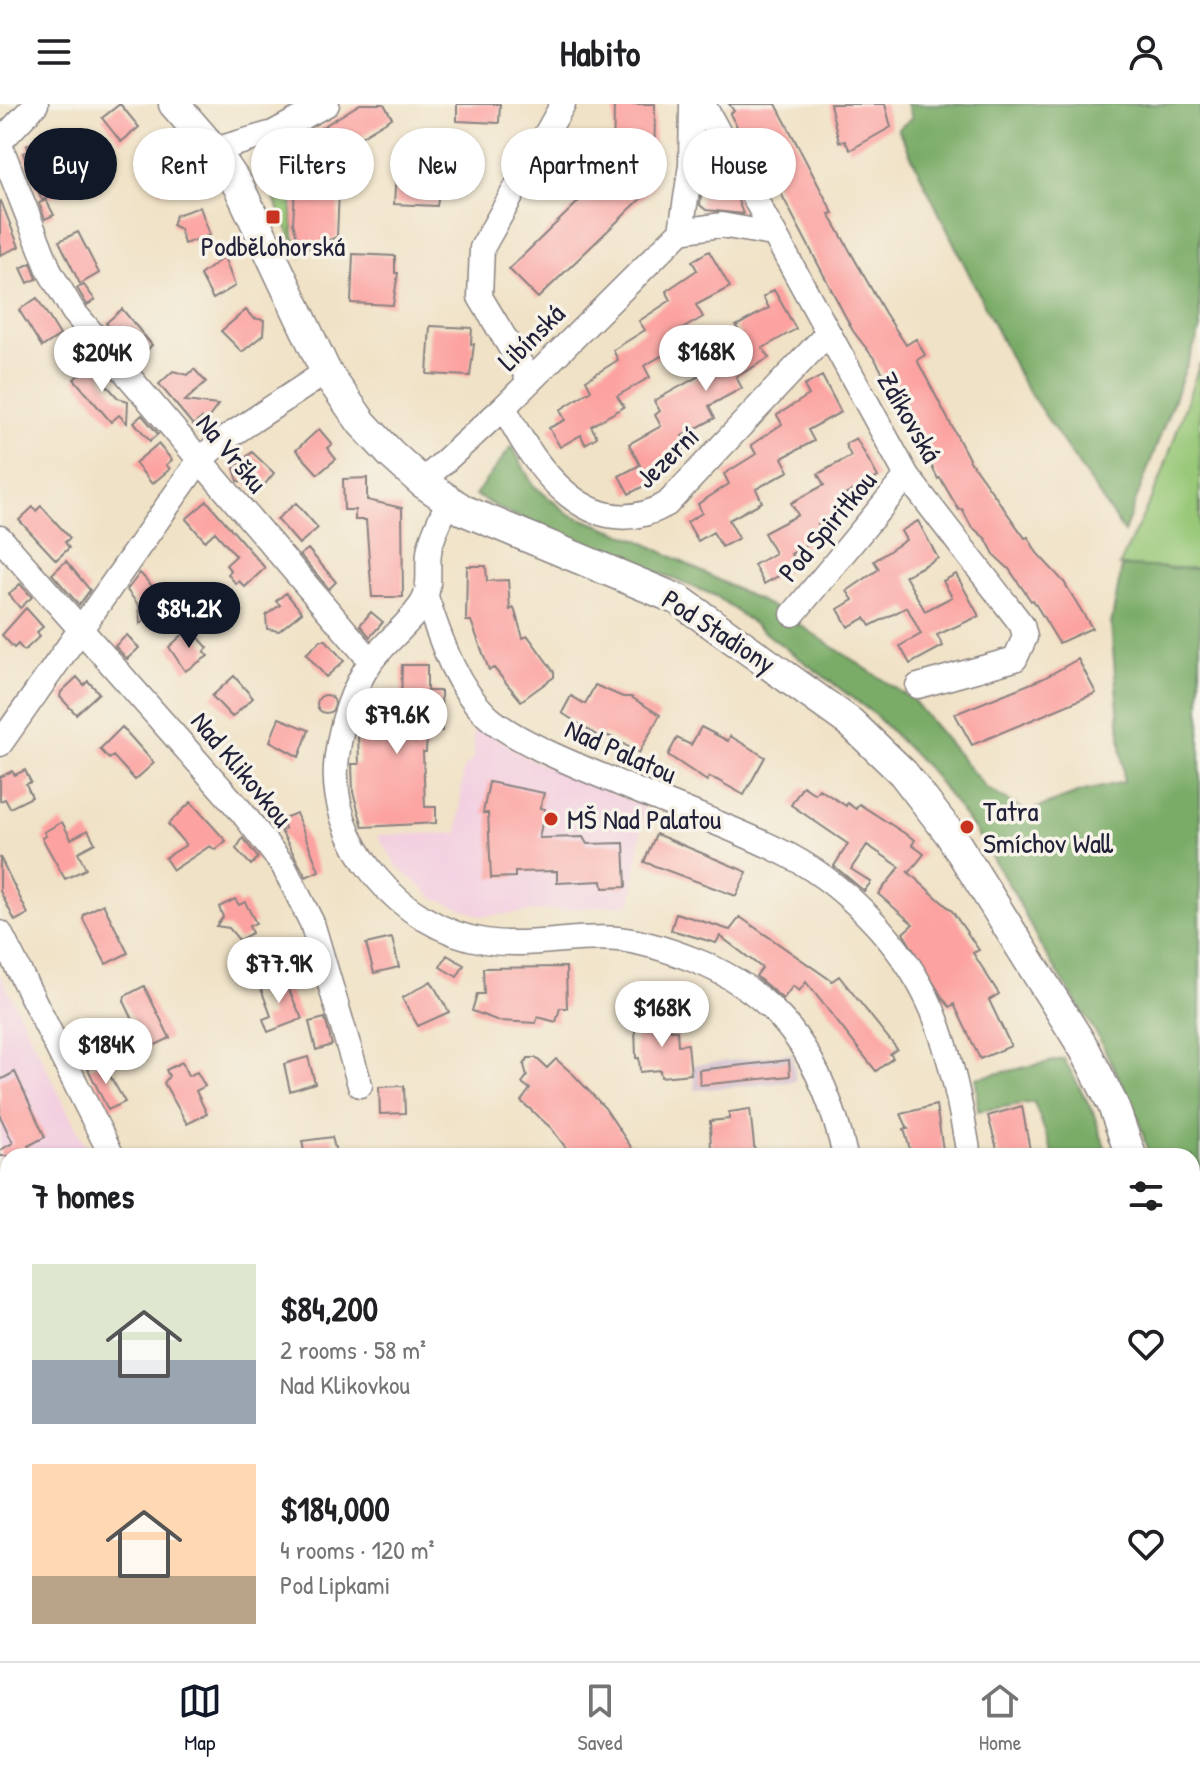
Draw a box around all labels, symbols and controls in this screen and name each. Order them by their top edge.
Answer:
text: Habito [560,28,640,77]
icon: menu [32,30,76,74]
icon: person [1124,30,1168,74]
chip: Buy [24,128,117,200]
chip: Rent [133,128,235,200]
chip: Filters [251,128,374,200]
chip: New [390,128,485,200]
chip: Apartment [501,128,667,200]
chip: House [683,128,796,200]
marker: Podbělohorská [264,208,282,226]
place label: Podbělohorská [201,227,345,265]
street label: Libínská [489,295,573,379]
pin: $168K [650,325,762,393]
pin: $204K [46,326,158,394]
text: $168K [677,333,735,368]
text: $204K [72,334,132,369]
street label: Zdíkovská [869,365,951,469]
street label: Na Vršku [188,405,276,501]
street label: Jezerní [627,418,707,496]
street label: Pod Spiritkou [769,462,885,590]
street label: Pod Stadiony [655,580,783,682]
pin: $84.2K [124,582,254,650]
text: $84.2K [156,590,222,625]
pin: $79.6K [332,688,462,756]
text: $79.6K [364,696,430,731]
street label: Nad Klikovkou [183,703,301,835]
street label: Nad Palatou [559,710,683,792]
place label: Tatra Smíchov Wall [983,792,1114,862]
place label: MŠ Nad Palatou [567,800,721,838]
marker: MŠ Nad Palatou [542,810,560,828]
marker: Tatra Smíchov Wall [958,818,976,836]
pin: $77.9K [214,937,344,1005]
text: $77.9K [245,945,313,980]
pin: $168K [606,981,718,1049]
text: $168K [633,989,691,1024]
pin: $184K [50,1018,162,1086]
text: $184K [77,1026,135,1061]
text: 7 homes [32,1173,134,1219]
icon: filters [1124,1174,1168,1218]
text: $84,200 [280,1286,378,1332]
icon: home [96,1296,192,1392]
icon: heart [1124,1322,1168,1366]
text: 2 rooms · 58 m² [280,1332,426,1367]
text: Nad Klikovkou [280,1367,410,1402]
text: $184,000 [280,1486,390,1532]
icon: home [96,1496,192,1592]
icon: heart [1124,1522,1168,1566]
text: 4 rooms · 120 m² [280,1532,434,1567]
text: Pod Lipkami [280,1567,390,1602]
tab: Map [178,1679,222,1757]
tab: Saved [578,1679,622,1757]
tab: Home [978,1679,1022,1757]

